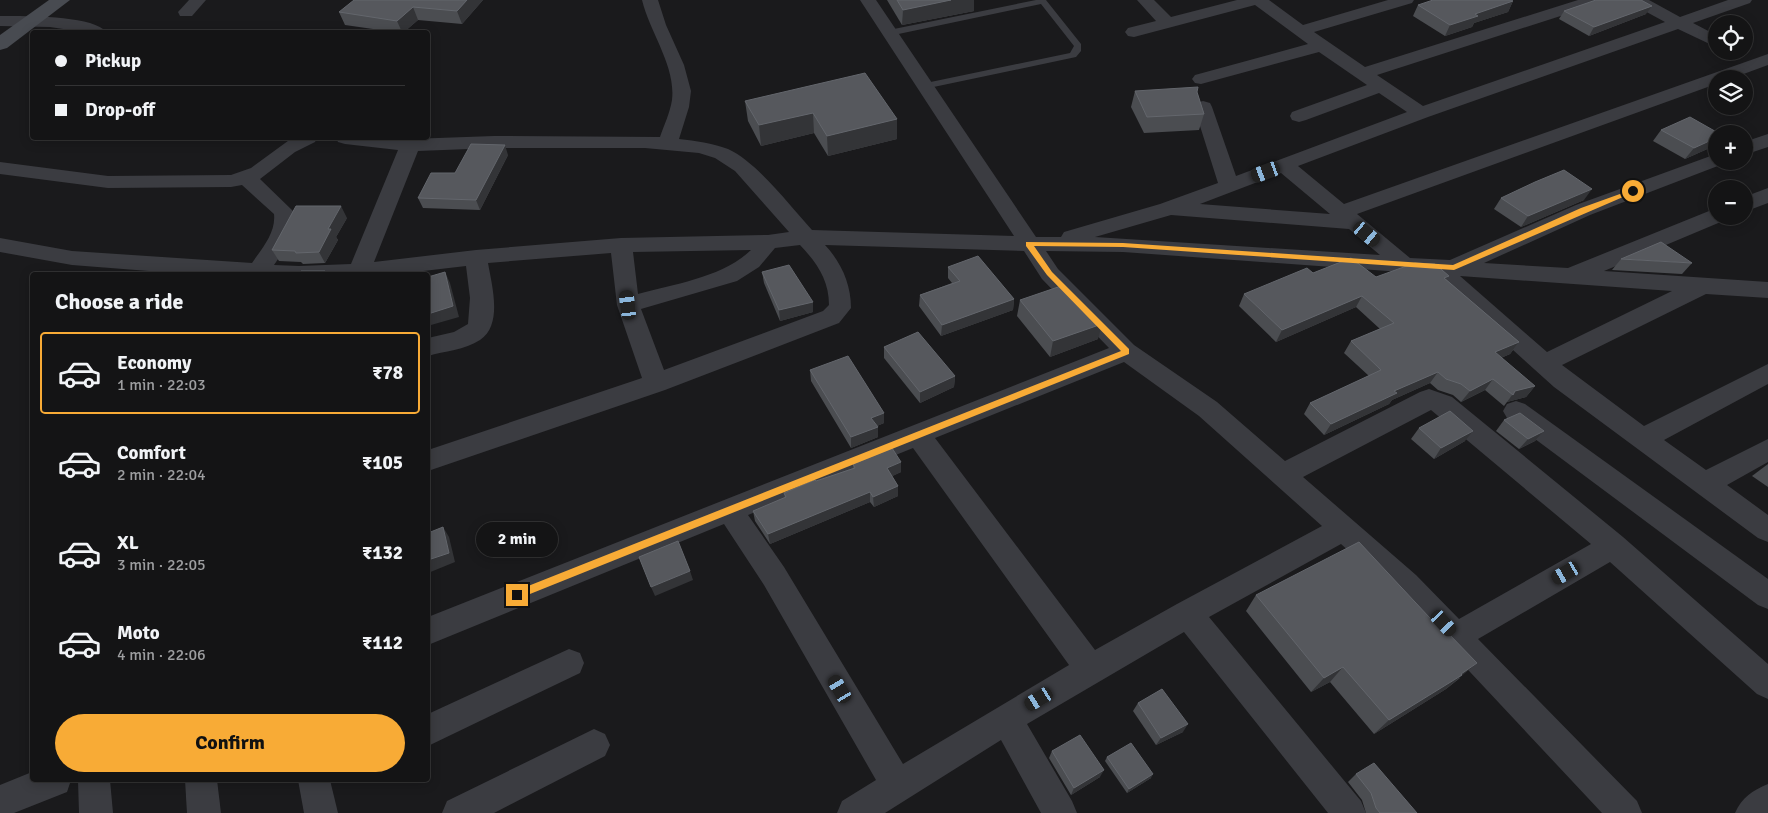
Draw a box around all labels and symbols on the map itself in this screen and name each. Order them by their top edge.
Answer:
car [1249,160,1282,184]
route start [1622,180,1644,202]
car [1350,219,1383,249]
car [618,289,637,321]
callout: 2 min [476,522,558,558]
car [1549,559,1582,587]
route end [506,584,528,606]
car [1428,607,1459,639]
car [825,672,854,706]
car [1022,685,1055,713]

